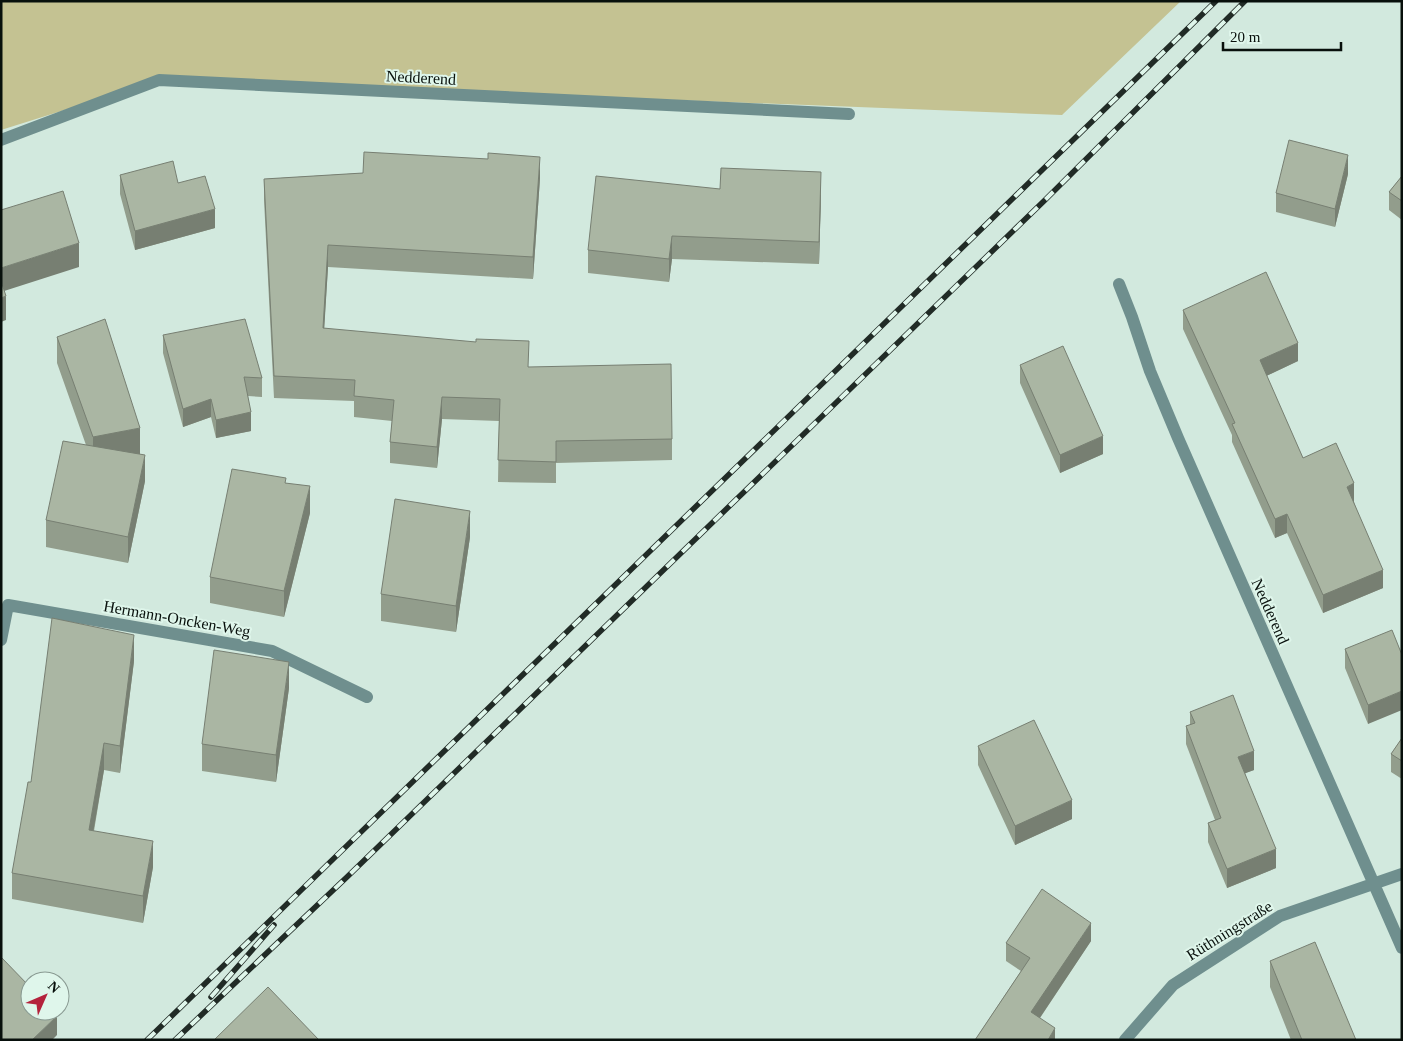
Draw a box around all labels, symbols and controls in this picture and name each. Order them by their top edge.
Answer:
scale bar [1223,20,1340,52]
text: 20 m [1230,29,1261,45]
street label: Nedderend [385,67,456,88]
street label: Nedderend [1249,576,1293,647]
street label: Hermann-Oncken-Weg [102,597,252,641]
street label: Rüthningstraße [1183,897,1276,964]
north arrow [20,971,70,1021]
text: N [45,978,63,996]

